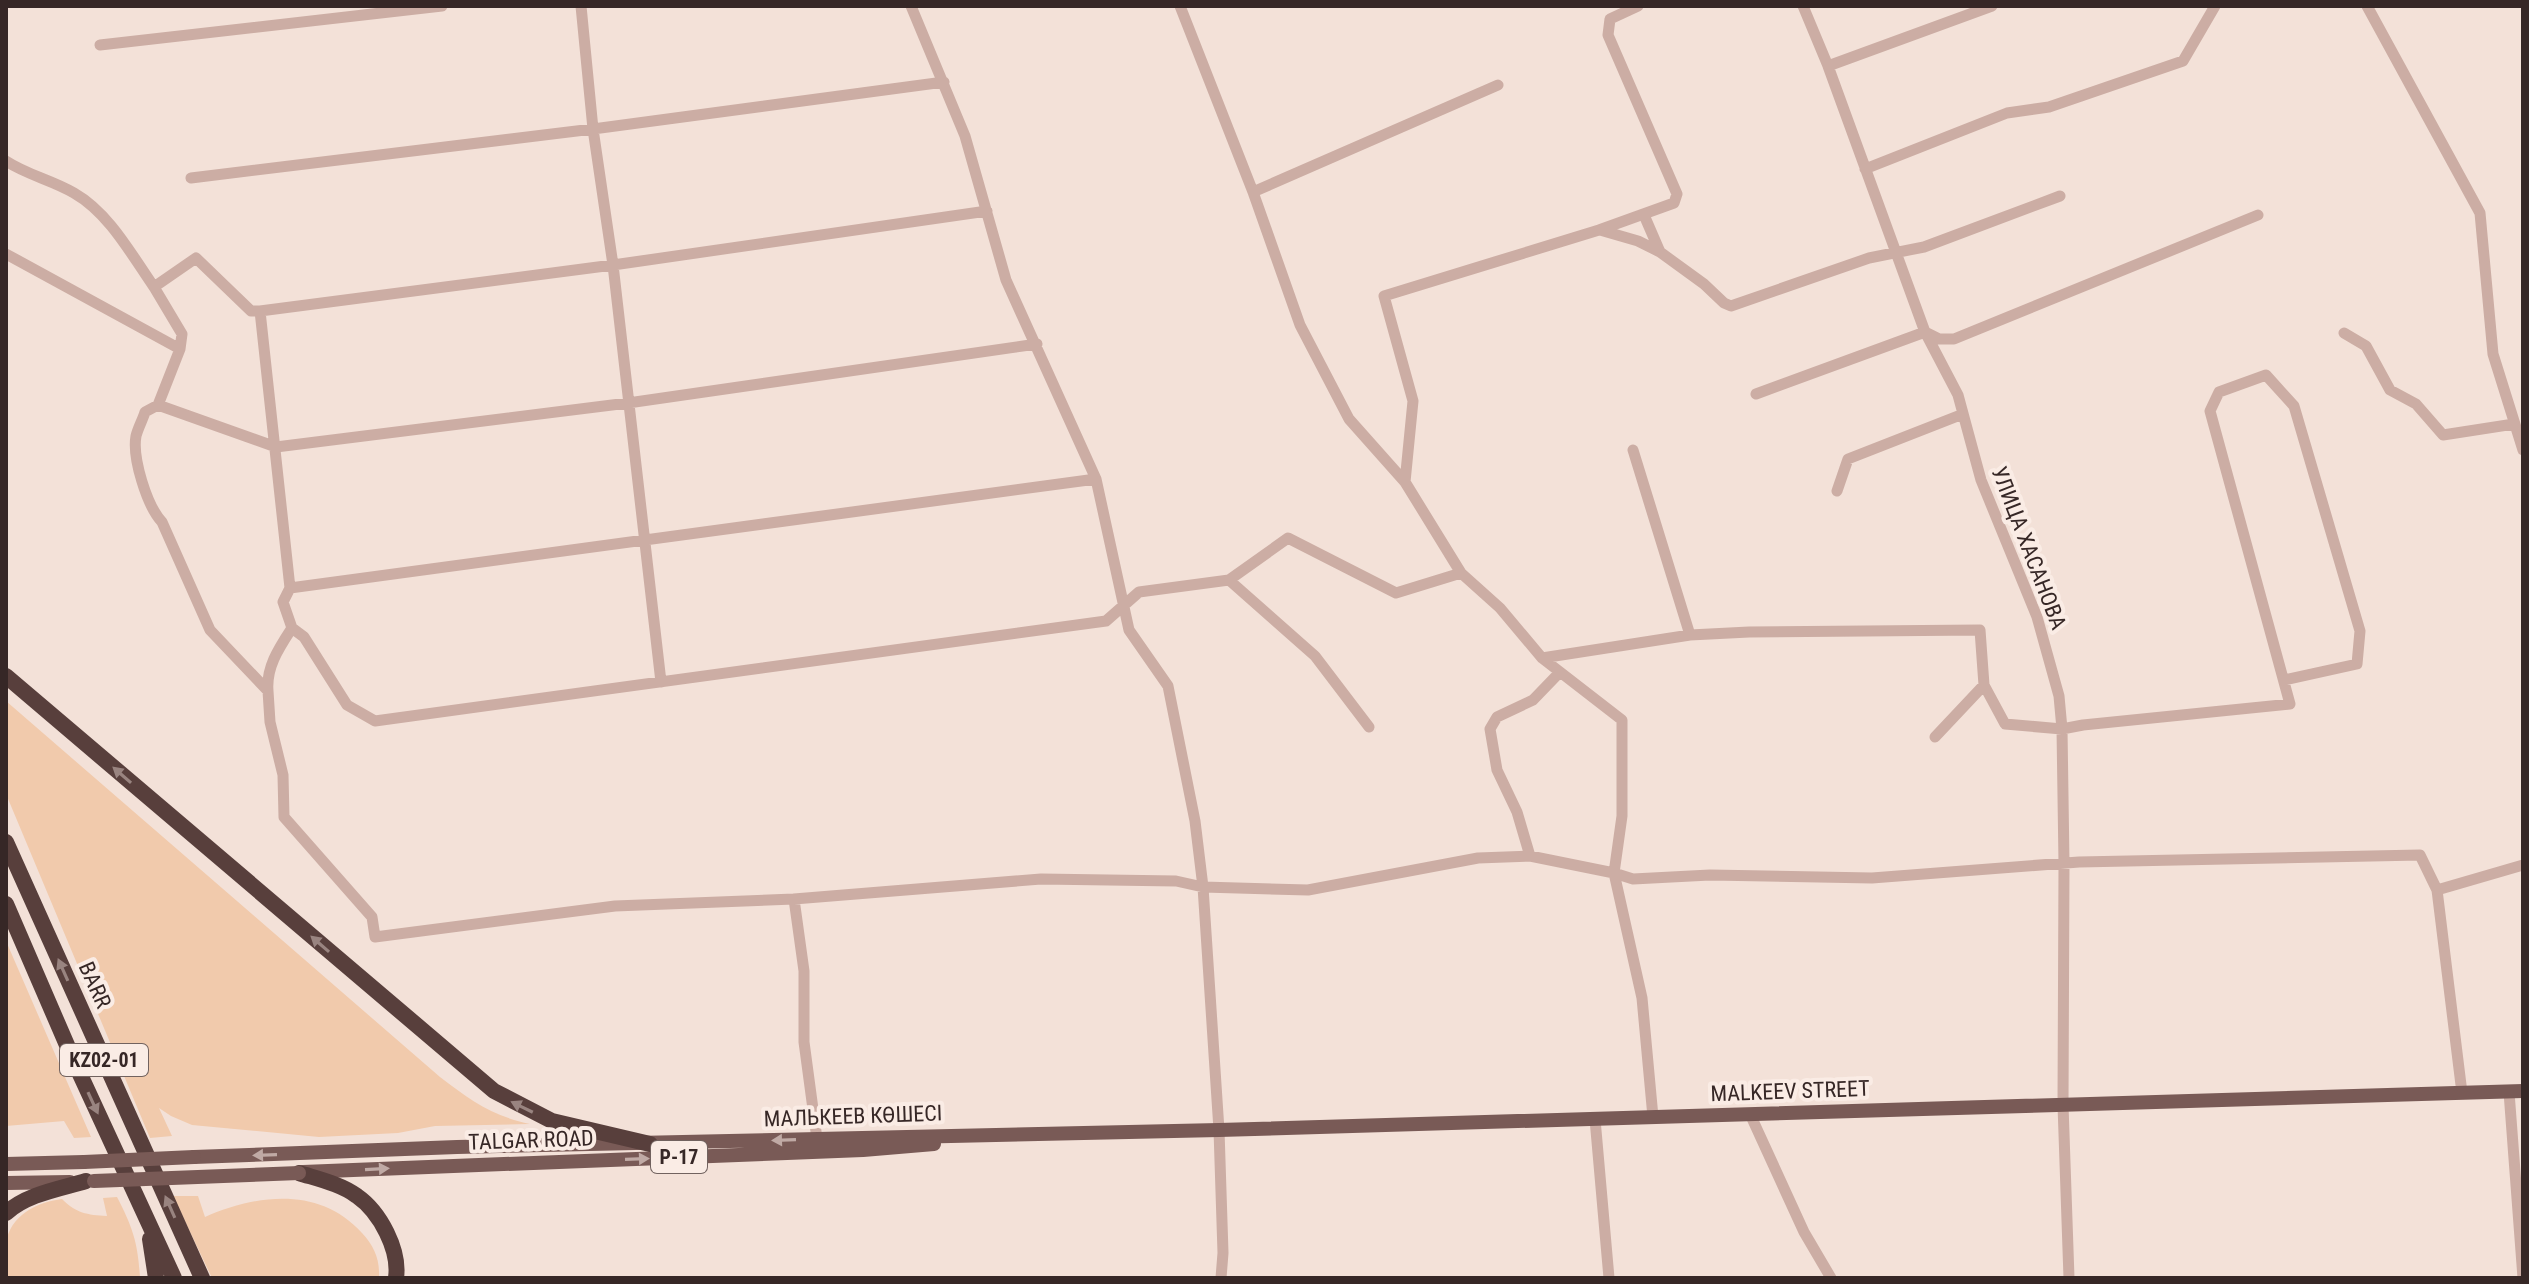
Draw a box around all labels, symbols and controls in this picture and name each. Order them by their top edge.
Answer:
street label: УЛИЦА ХАСАНОВА [1986,463,2072,633]
one-way arrow [113,767,133,784]
one-way arrow [310,936,330,953]
one-way arrow [57,958,70,981]
street label: BARR [74,958,116,1012]
road number: KZ02-01 [60,1044,148,1076]
street label: MALKEEV STREET [1710,1076,1870,1106]
one-way arrow [86,1092,100,1115]
one-way arrow [511,1100,534,1113]
street label: МАЛЬКЕЕВ КӨШЕСІ [763,1100,943,1132]
street label: TALGAR ROAD [468,1125,594,1155]
one-way arrow [771,1133,796,1146]
road number: P-17 [651,1141,707,1173]
one-way arrow [252,1148,277,1161]
one-way arrow [625,1152,650,1165]
one-way arrow [365,1162,390,1175]
one-way arrow [163,1195,177,1219]

